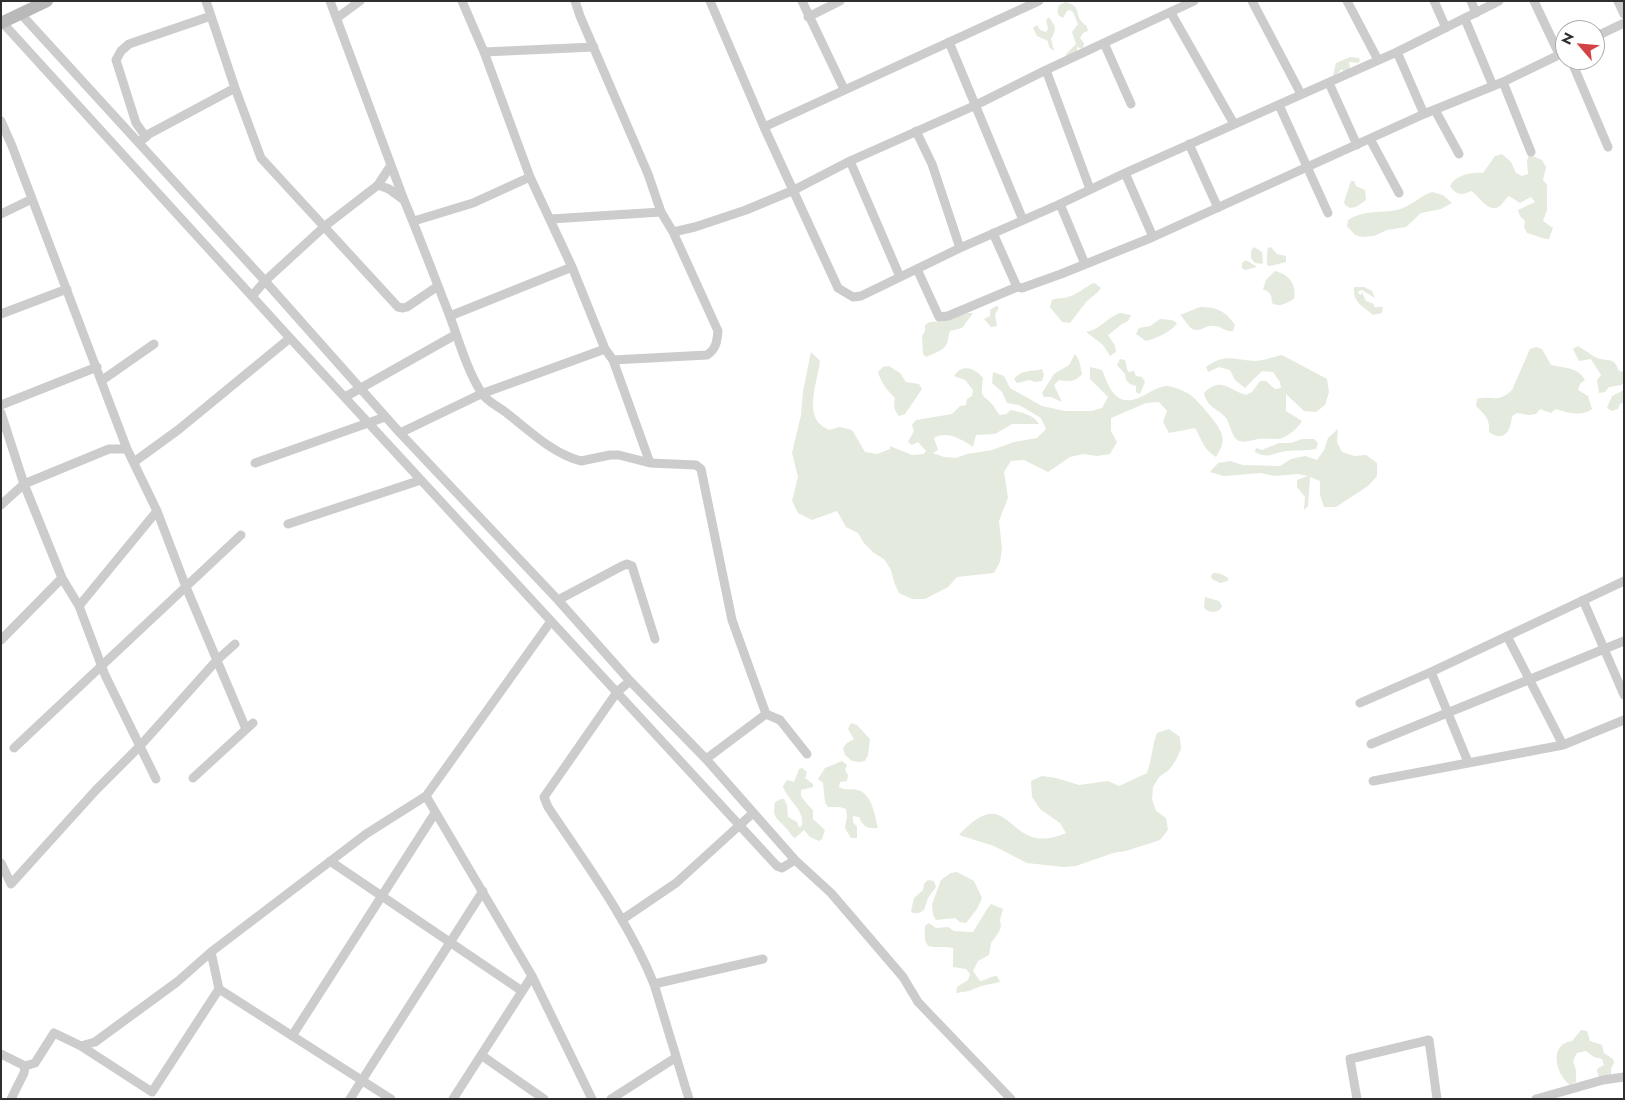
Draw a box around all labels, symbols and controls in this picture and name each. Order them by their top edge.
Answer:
north arrow [1555,20,1605,70]
text: N [1556,29,1579,48]

